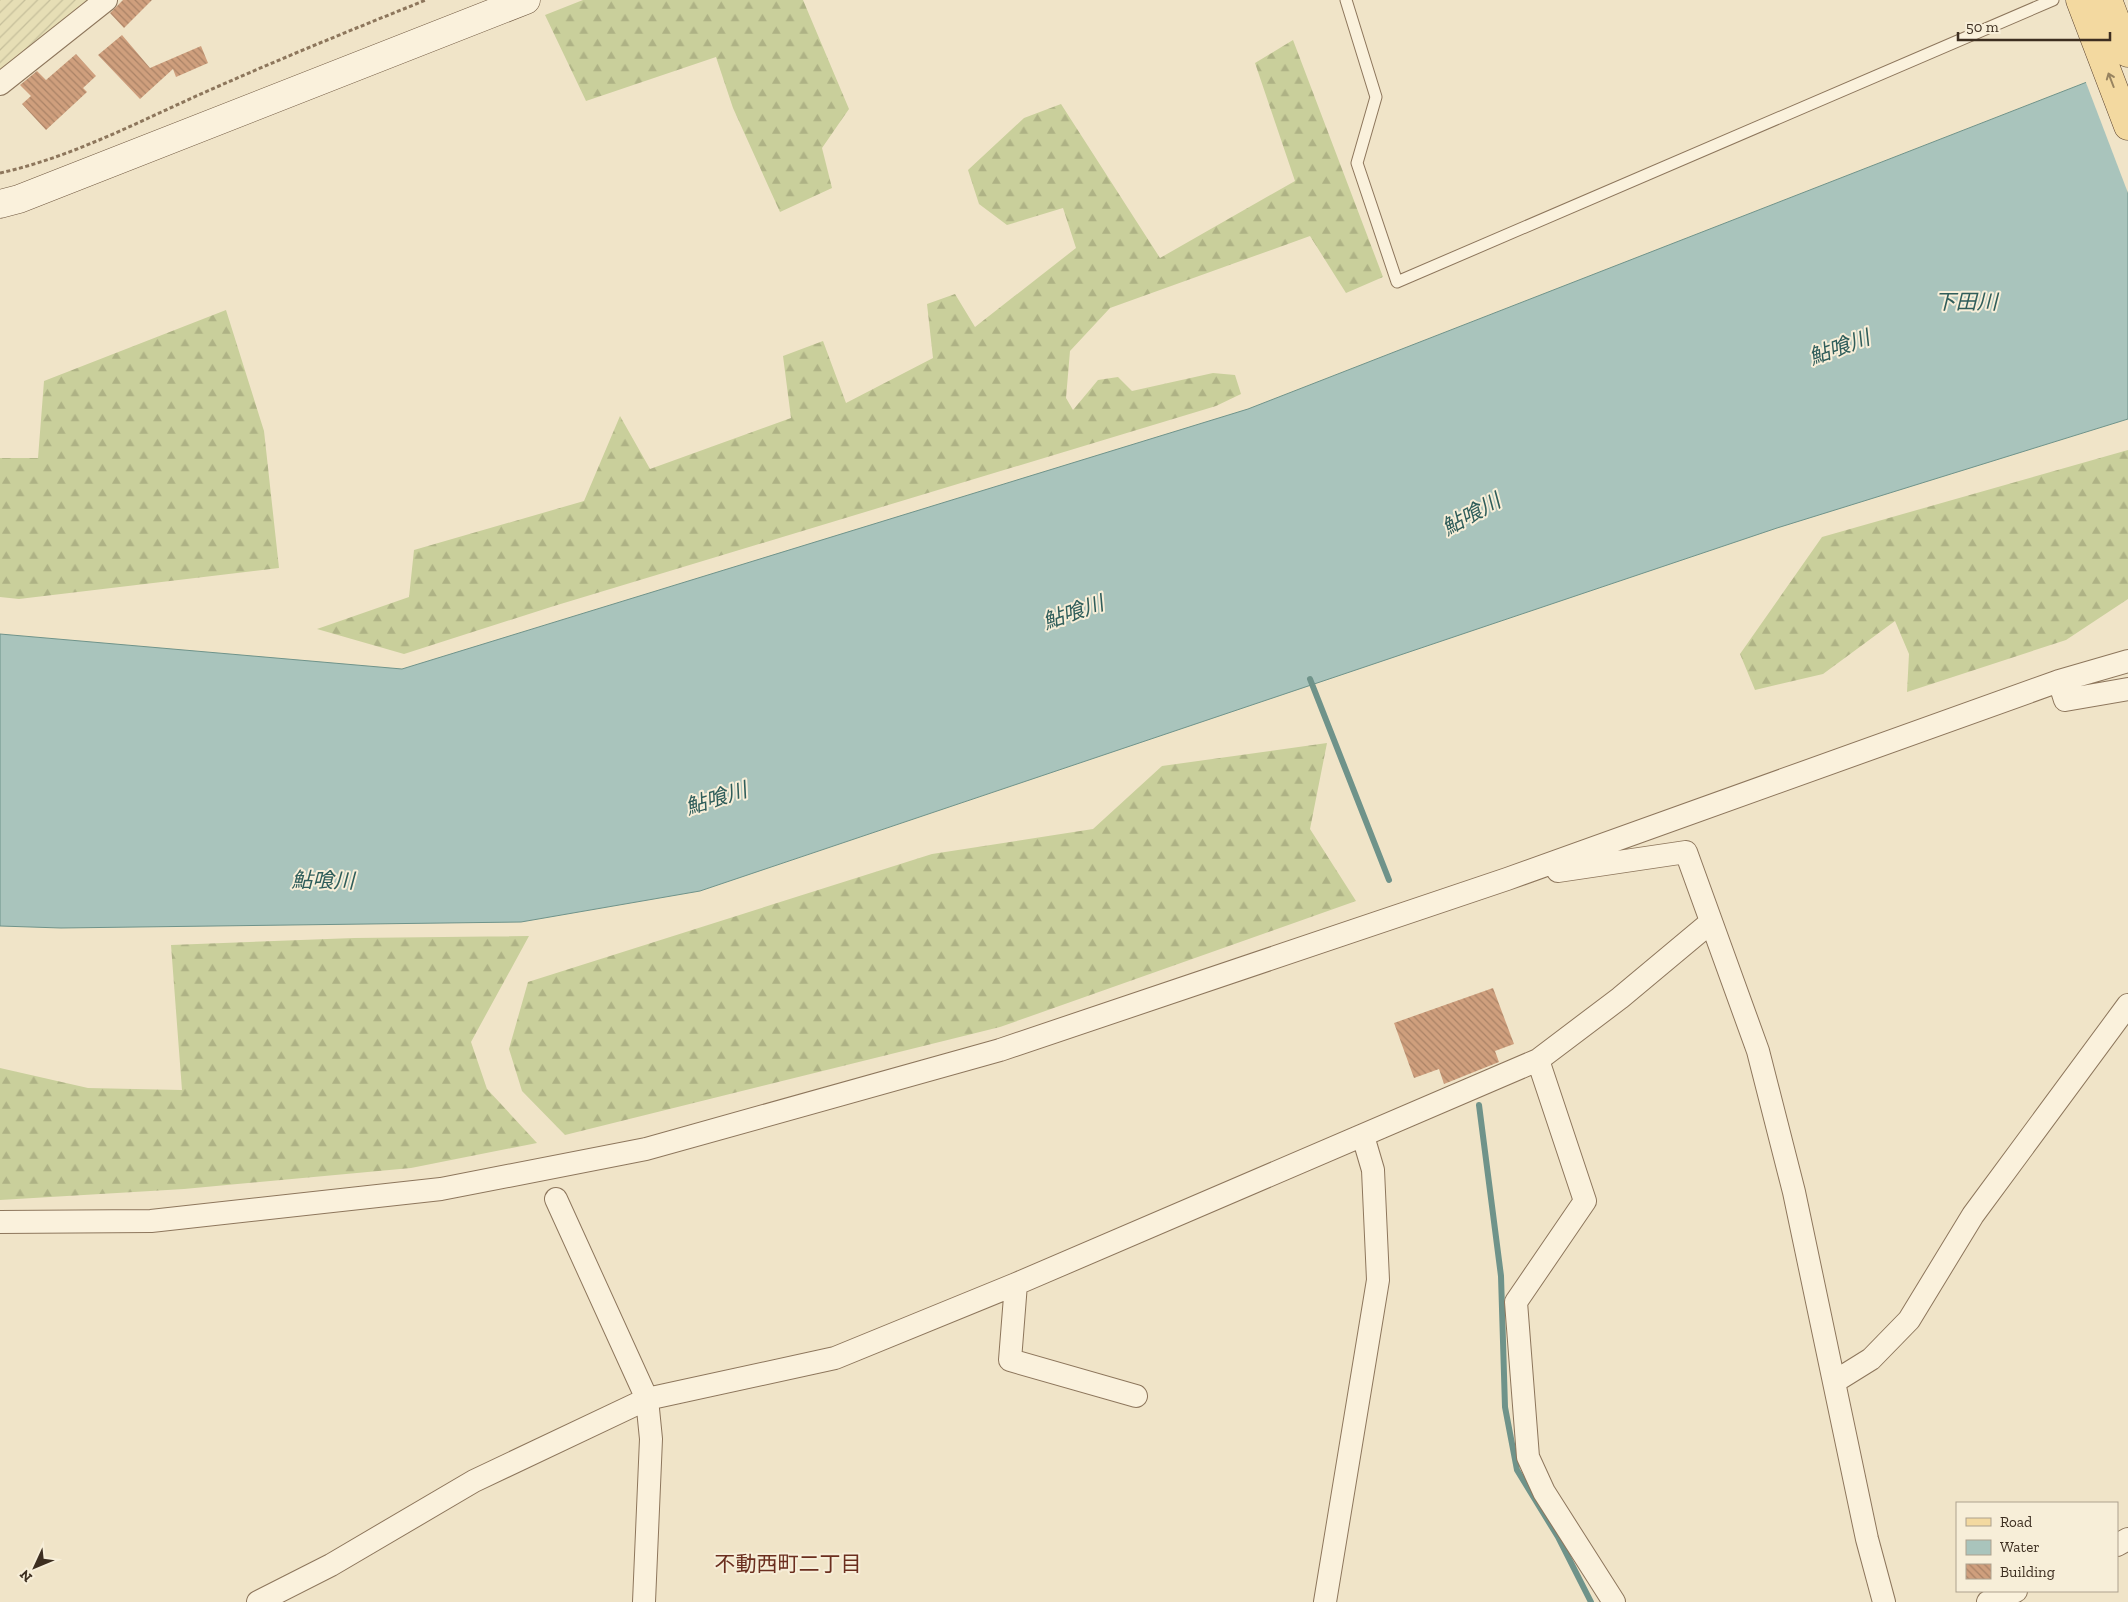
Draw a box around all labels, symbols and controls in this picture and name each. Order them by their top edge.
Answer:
scale bar [1958,10,2110,42]
text: 50 m [1966,18,1999,36]
one-way arrow [2106,73,2115,88]
water label: 下田川 [1935,289,1999,314]
water label: 鮎喰川 [1805,324,1875,370]
water label: 鮎喰川 [1437,487,1506,540]
water label: 鮎喰川 [1039,589,1109,634]
water label: 鮎喰川 [682,776,752,819]
water label: 鮎喰川 [291,867,357,893]
legend [1956,1502,2118,1592]
text: Road [2000,1513,2033,1531]
text: Water [2000,1538,2040,1556]
north arrow [10,1542,60,1592]
district label: 不動西町二丁目 [715,1551,862,1576]
text: Building [2000,1563,2055,1581]
text: N [16,1566,36,1585]

